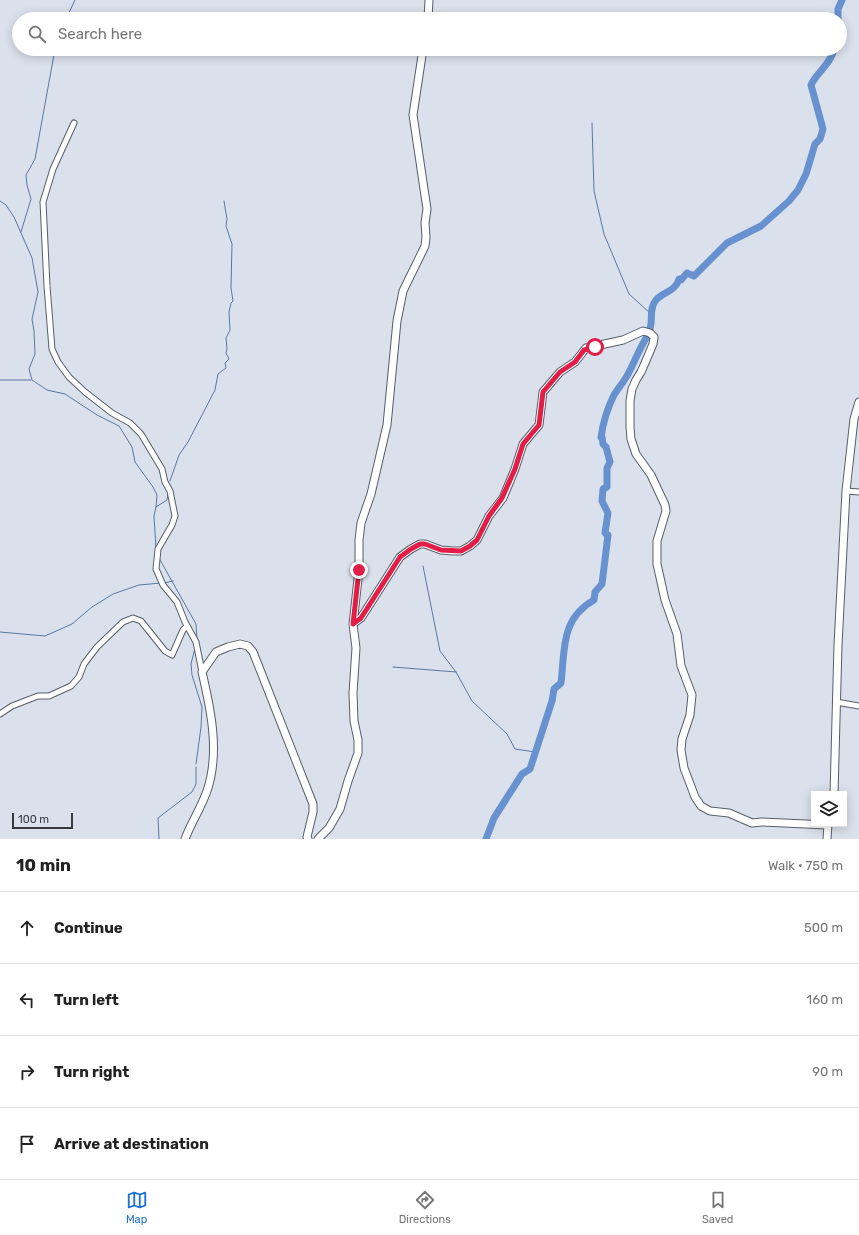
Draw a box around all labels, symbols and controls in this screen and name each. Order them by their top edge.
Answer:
search box [12,12,847,56]
icon: search [26,23,48,45]
text: Search here [58,25,142,43]
route start [586,338,604,356]
route end [350,561,368,579]
map controls [811,791,847,827]
button: layers [811,791,847,827]
scale bar [12,811,73,830]
text: 100 m [18,813,49,826]
text: 10 min [16,855,71,875]
text: Walk · 750 m [768,858,843,873]
icon: ahead [16,917,38,939]
text: Continue [54,919,123,937]
text: 500 m [804,920,843,935]
icon: left [16,989,38,1011]
text: Turn left [54,991,119,1009]
text: 160 m [807,992,843,1007]
icon: right [16,1061,38,1083]
text: Turn right [54,1063,129,1081]
text: 90 m [812,1064,843,1079]
icon: arrive [16,1133,38,1155]
text: Arrive at destination [54,1135,209,1153]
tab: Map [126,1189,148,1226]
tab: Directions [399,1189,451,1226]
tab: Saved [702,1189,733,1226]

